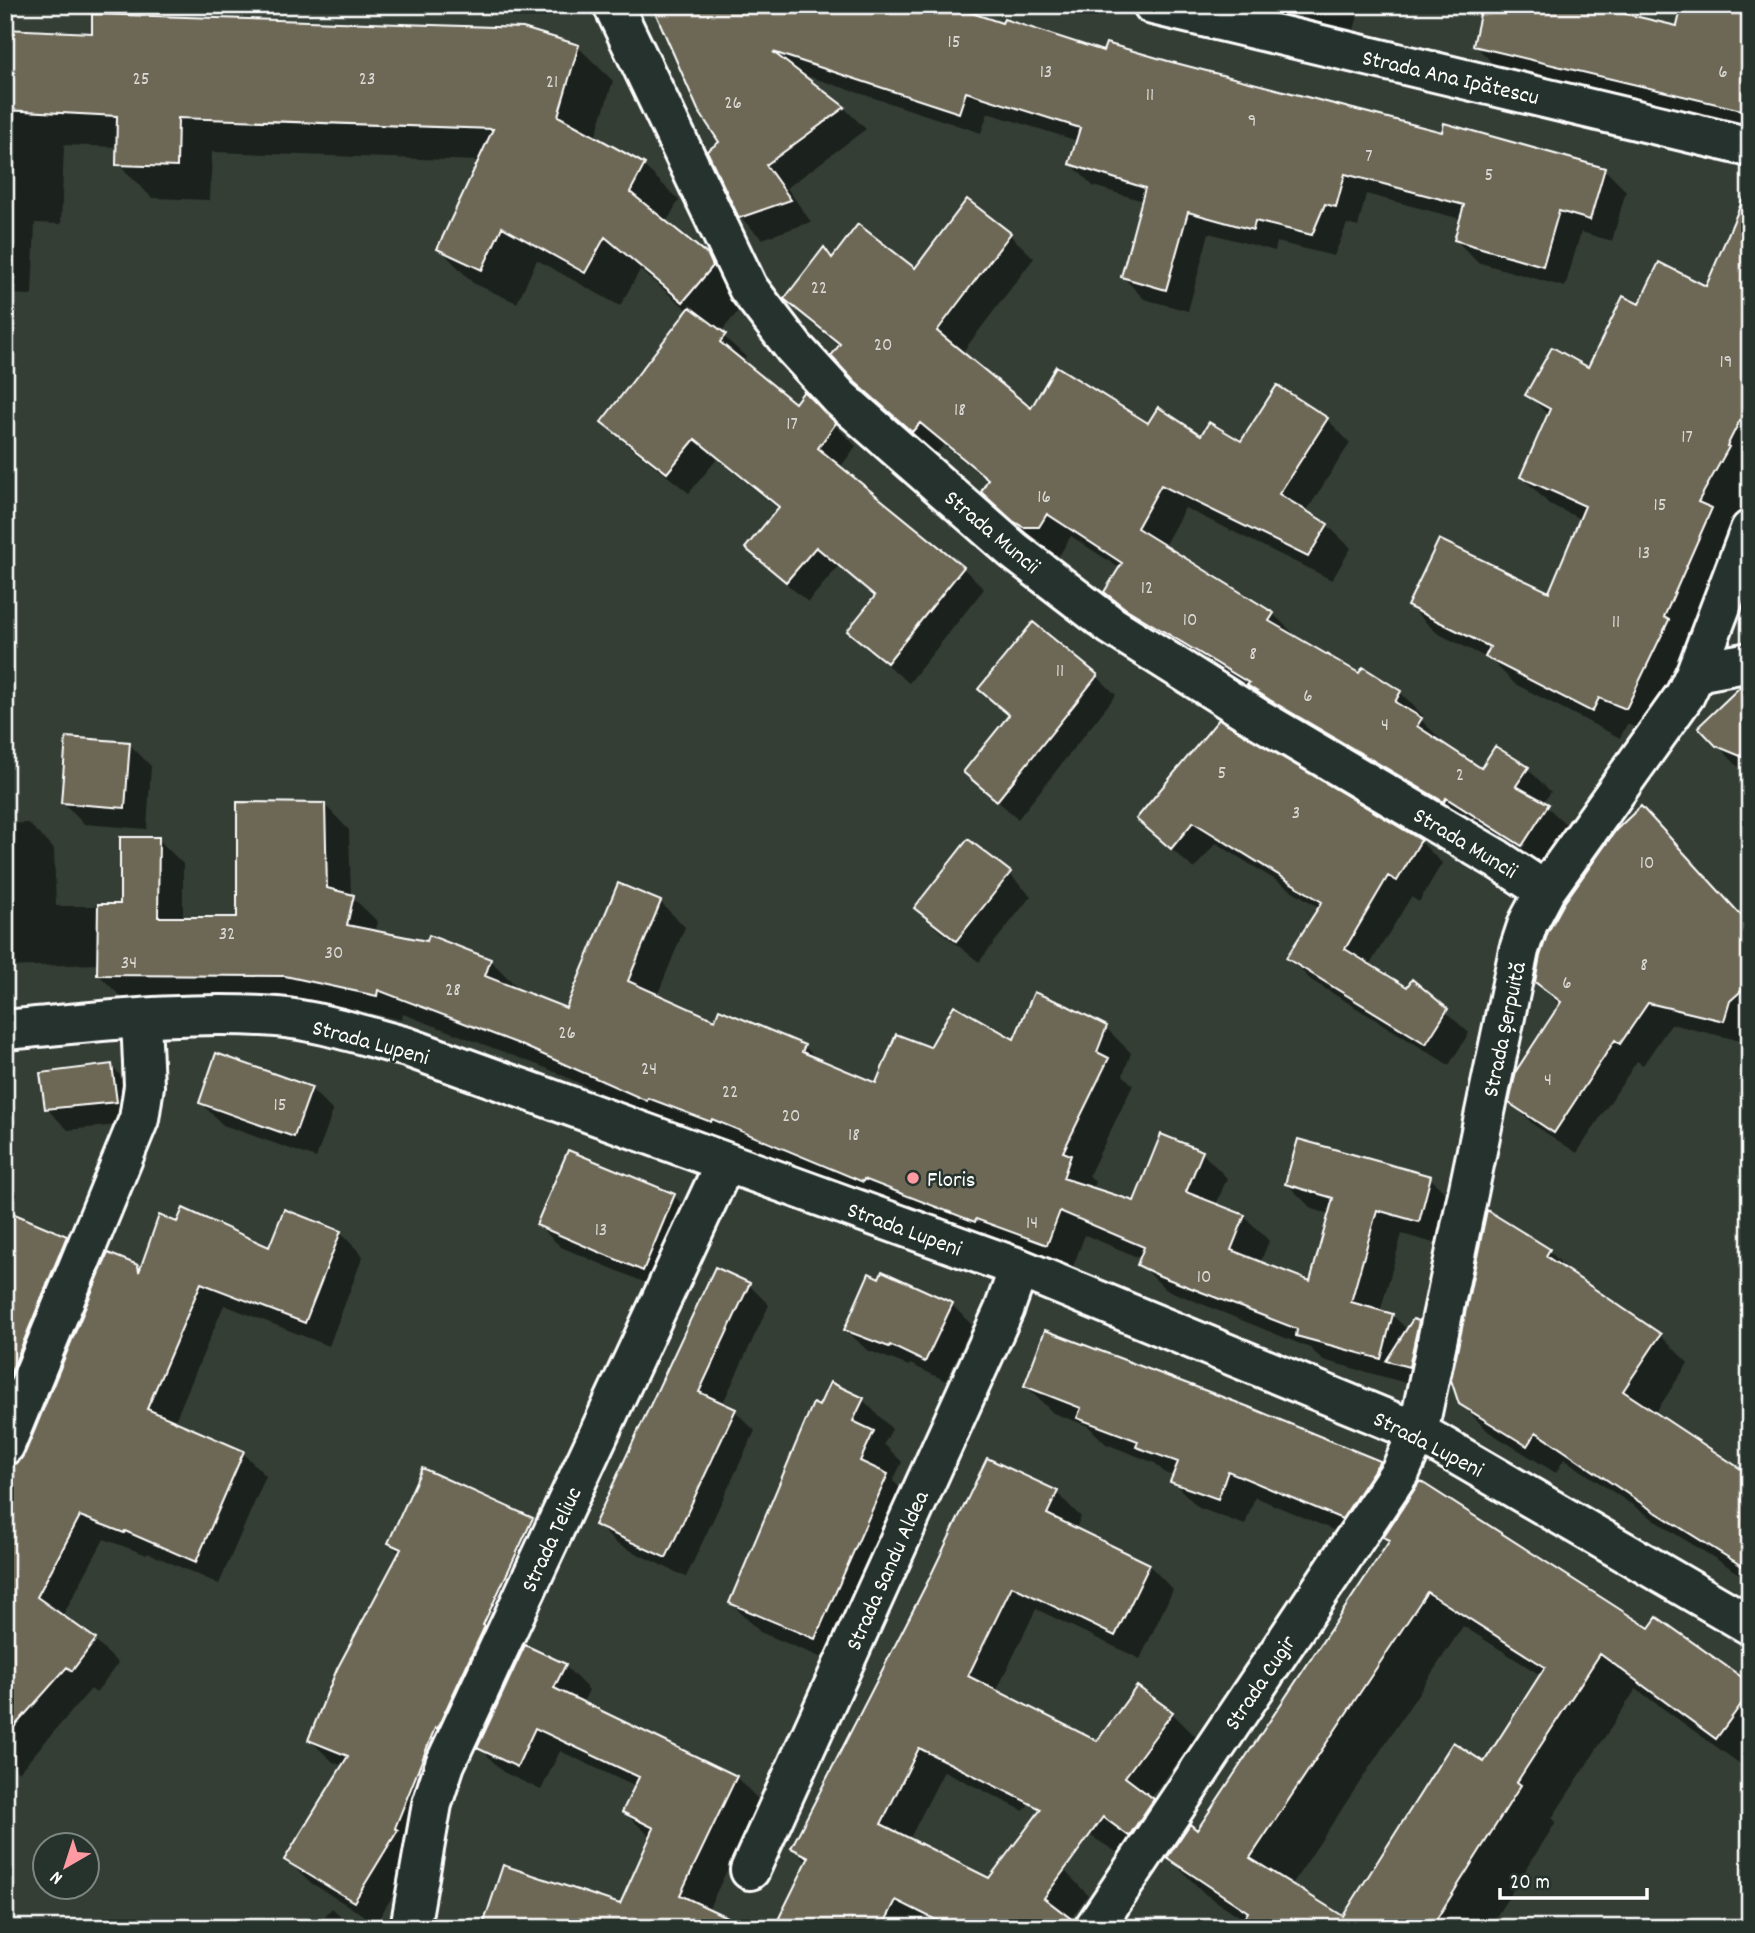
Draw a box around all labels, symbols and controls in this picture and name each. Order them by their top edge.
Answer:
house number: 15 [948,30,960,57]
street label: Strada Ana Ipătescu [1358,43,1542,116]
house number: 13 [1040,60,1052,87]
house number: 6 [1718,60,1728,87]
house number: 25 [132,67,150,94]
house number: 23 [359,67,375,94]
house number: 21 [546,70,558,97]
house number: 11 [1146,83,1154,110]
house number: 26 [724,91,742,118]
house number: 9 [1248,109,1256,136]
house number: 7 [1365,144,1373,171]
house number: 5 [1485,163,1493,190]
house number: 22 [811,276,827,303]
house number: 20 [874,333,892,360]
house number: 19 [1720,350,1732,377]
house number: 18 [954,398,966,425]
house number: 17 [786,412,798,439]
house number: 17 [1681,425,1693,452]
street label: Strada Muncii [936,484,1046,584]
house number: 16 [1037,485,1051,512]
house number: 15 [1654,493,1666,520]
house number: 13 [1638,541,1650,568]
house number: 12 [1141,576,1153,603]
house number: 10 [1183,608,1197,635]
house number: 11 [1612,610,1620,637]
house number: 8 [1249,642,1257,669]
house number: 11 [1056,659,1064,686]
house number: 6 [1303,684,1313,711]
house number: 4 [1381,713,1389,740]
house number: 5 [1218,761,1226,788]
house number: 2 [1456,763,1464,790]
house number: 3 [1292,801,1300,828]
street label: Strada Muncii [1406,801,1523,889]
house number: 10 [1640,851,1654,878]
house number: 32 [219,922,235,949]
house number: 30 [325,941,343,968]
house number: 34 [121,951,137,978]
house number: 8 [1640,953,1648,980]
street label: Strada Șerpuită [1476,958,1537,1100]
house number: 6 [1562,971,1572,998]
house number: 28 [445,978,461,1005]
street label: Strada Lupeni [308,1013,432,1076]
house number: 26 [558,1021,576,1048]
house number: 24 [641,1057,657,1084]
house number: 4 [1544,1068,1552,1095]
house number: 22 [722,1080,738,1107]
house number: 15 [274,1093,286,1120]
house number: 20 [782,1104,800,1131]
house number: 18 [848,1123,860,1150]
place label: Floris [927,1165,975,1198]
marker: Floris [905,1170,921,1186]
street label: Strada Lupeni [842,1195,966,1267]
house number: 14 [1026,1211,1038,1238]
house number: 13 [595,1218,607,1245]
house number: 10 [1197,1265,1211,1292]
street label: Strada Lupeni [1367,1404,1488,1488]
street label: Strada Teliuc [514,1482,592,1599]
street label: Strada Sandu Aldea [839,1485,940,1657]
street label: Strada Cugir [1218,1629,1306,1738]
north arrow [32,1832,102,1902]
scale bar [1500,1856,1646,1900]
text: N [45,1863,70,1890]
text: 20 m [1510,1869,1550,1899]

